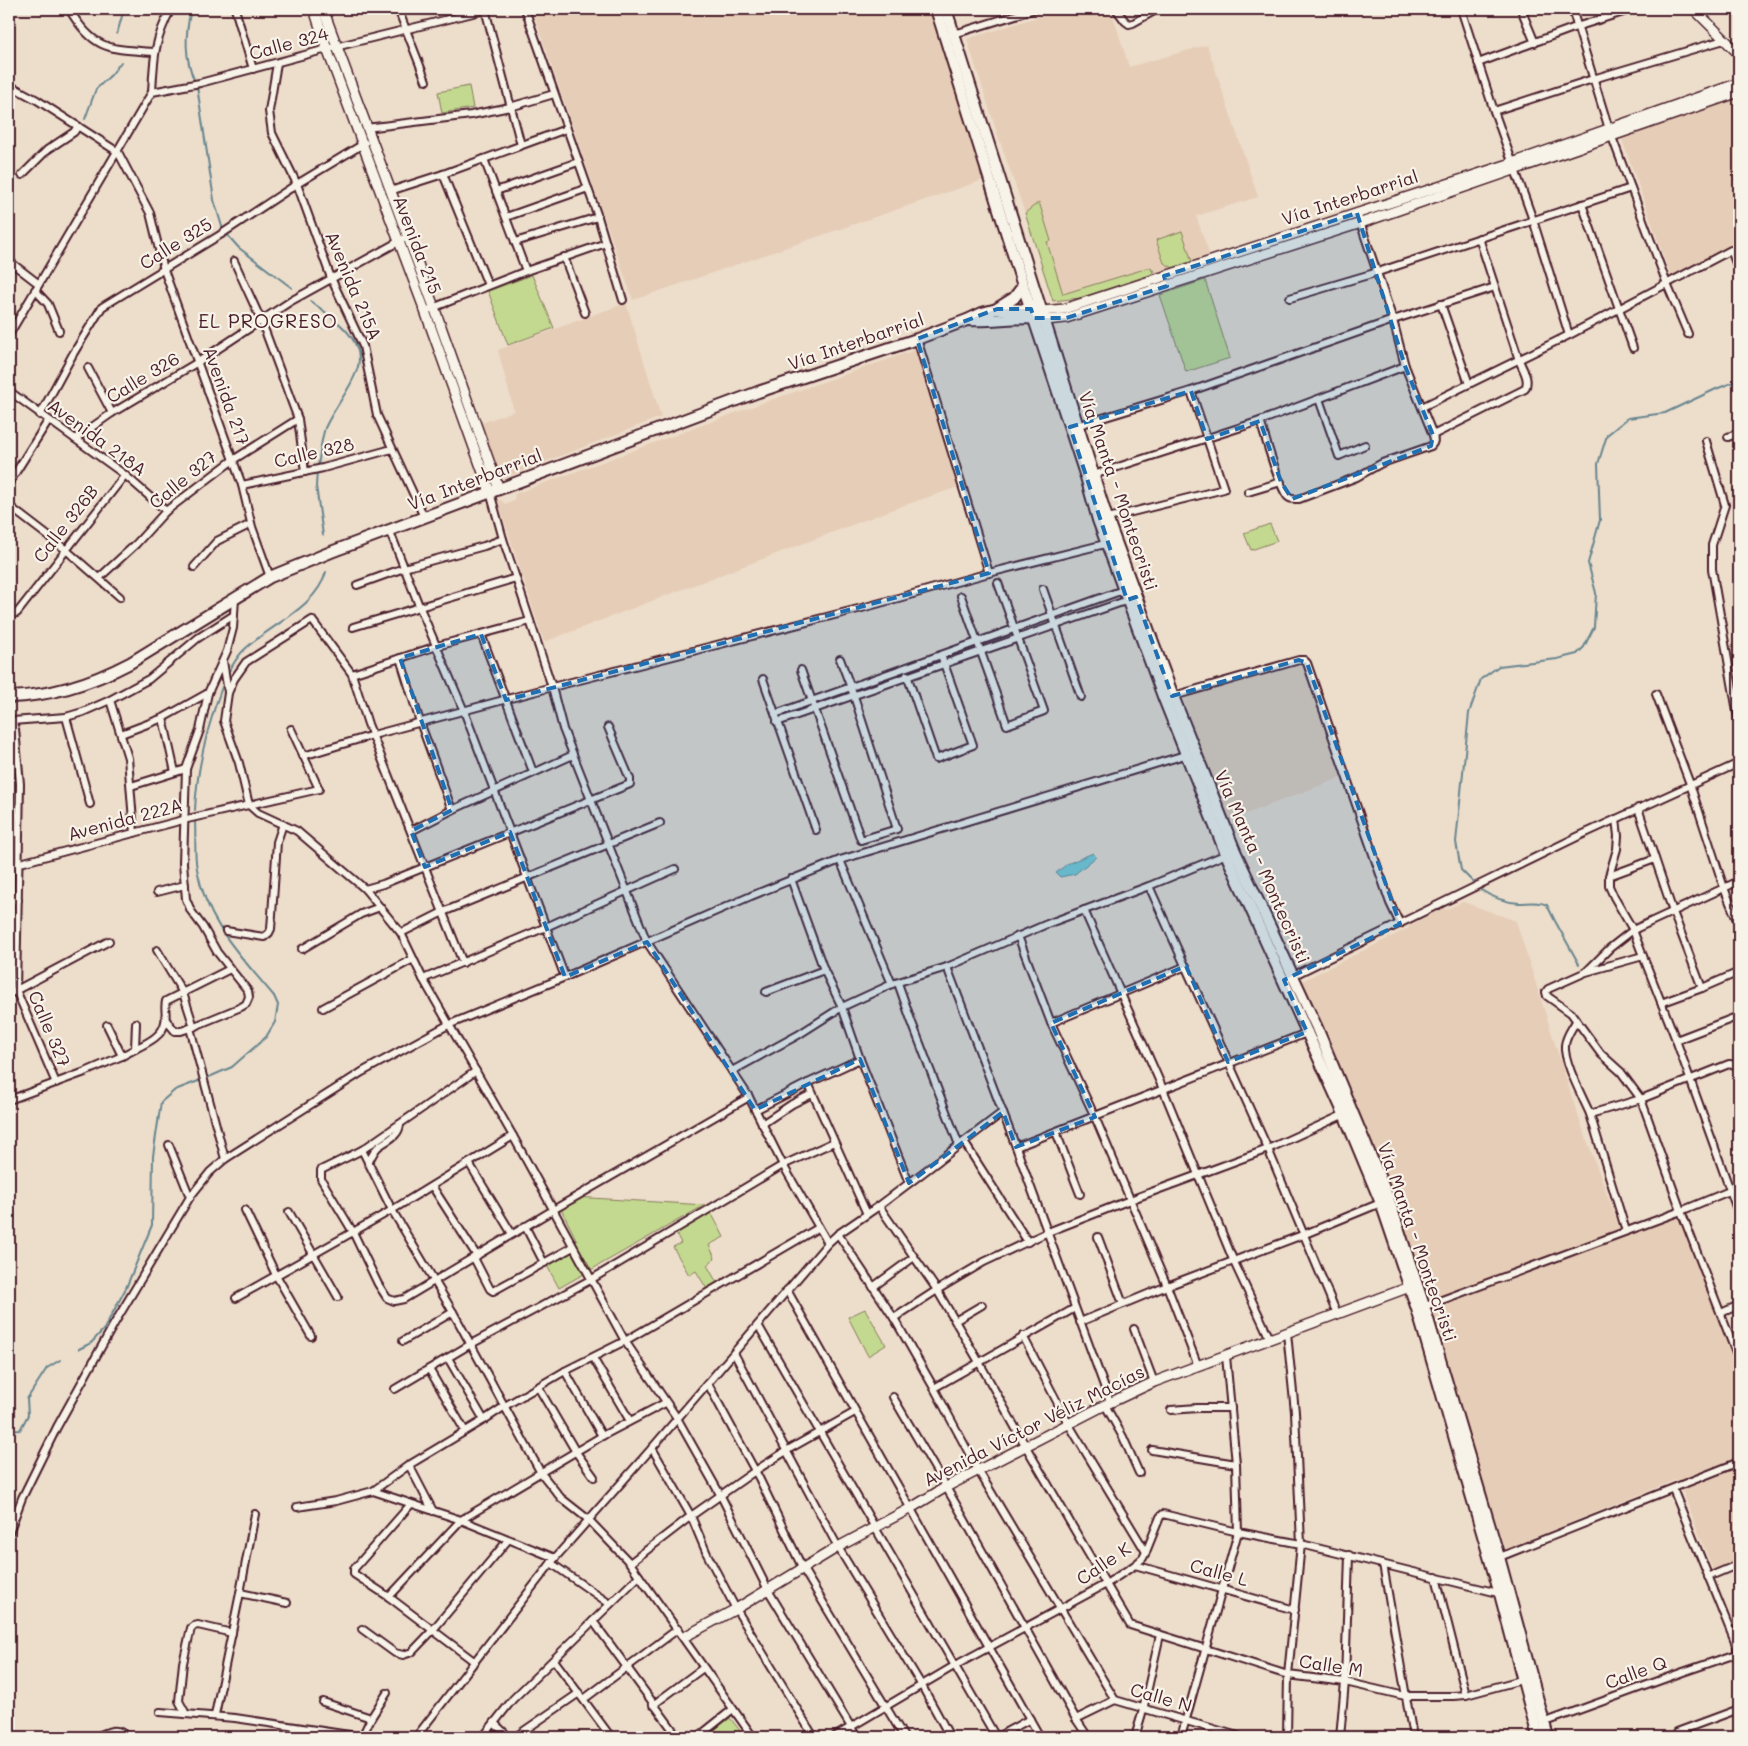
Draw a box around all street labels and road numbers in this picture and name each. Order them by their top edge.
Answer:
street label: Calle 324 [246,21,331,65]
street label: Vía Interbarrial [1278,164,1421,230]
street label: Avenida 215 [388,192,448,297]
street label: Calle 325 [135,211,216,275]
street label: Avenida 215A [320,227,388,344]
street label: Vía Interbarrial [785,307,927,376]
street label: Avenida 217 [198,343,256,448]
street label: Calle 326 [101,346,184,408]
street label: Vía Manta - Montecristi [1074,388,1164,594]
street label: Avenida 218A [43,393,152,481]
street label: Calle 328 [271,431,356,473]
street label: Vía Interbarrial [404,442,545,516]
street label: Calle 327 [144,445,221,514]
street label: Calle 326B [27,479,103,567]
street label: Vía Manta - Montecristi [1209,766,1316,967]
street label: Avenida 222A [65,792,185,846]
street label: Calle 327 [23,987,77,1070]
street label: Vía Manta - Montecristi [1373,1139,1463,1345]
street label: Avenida Víctor Véliz Macías [919,1359,1148,1491]
street label: Calle K [1071,1536,1135,1590]
street label: Calle L [1187,1553,1252,1591]
street label: Calle M [1297,1648,1365,1682]
street label: Calle Q [1601,1650,1670,1694]
street label: Calle N [1128,1677,1195,1717]

